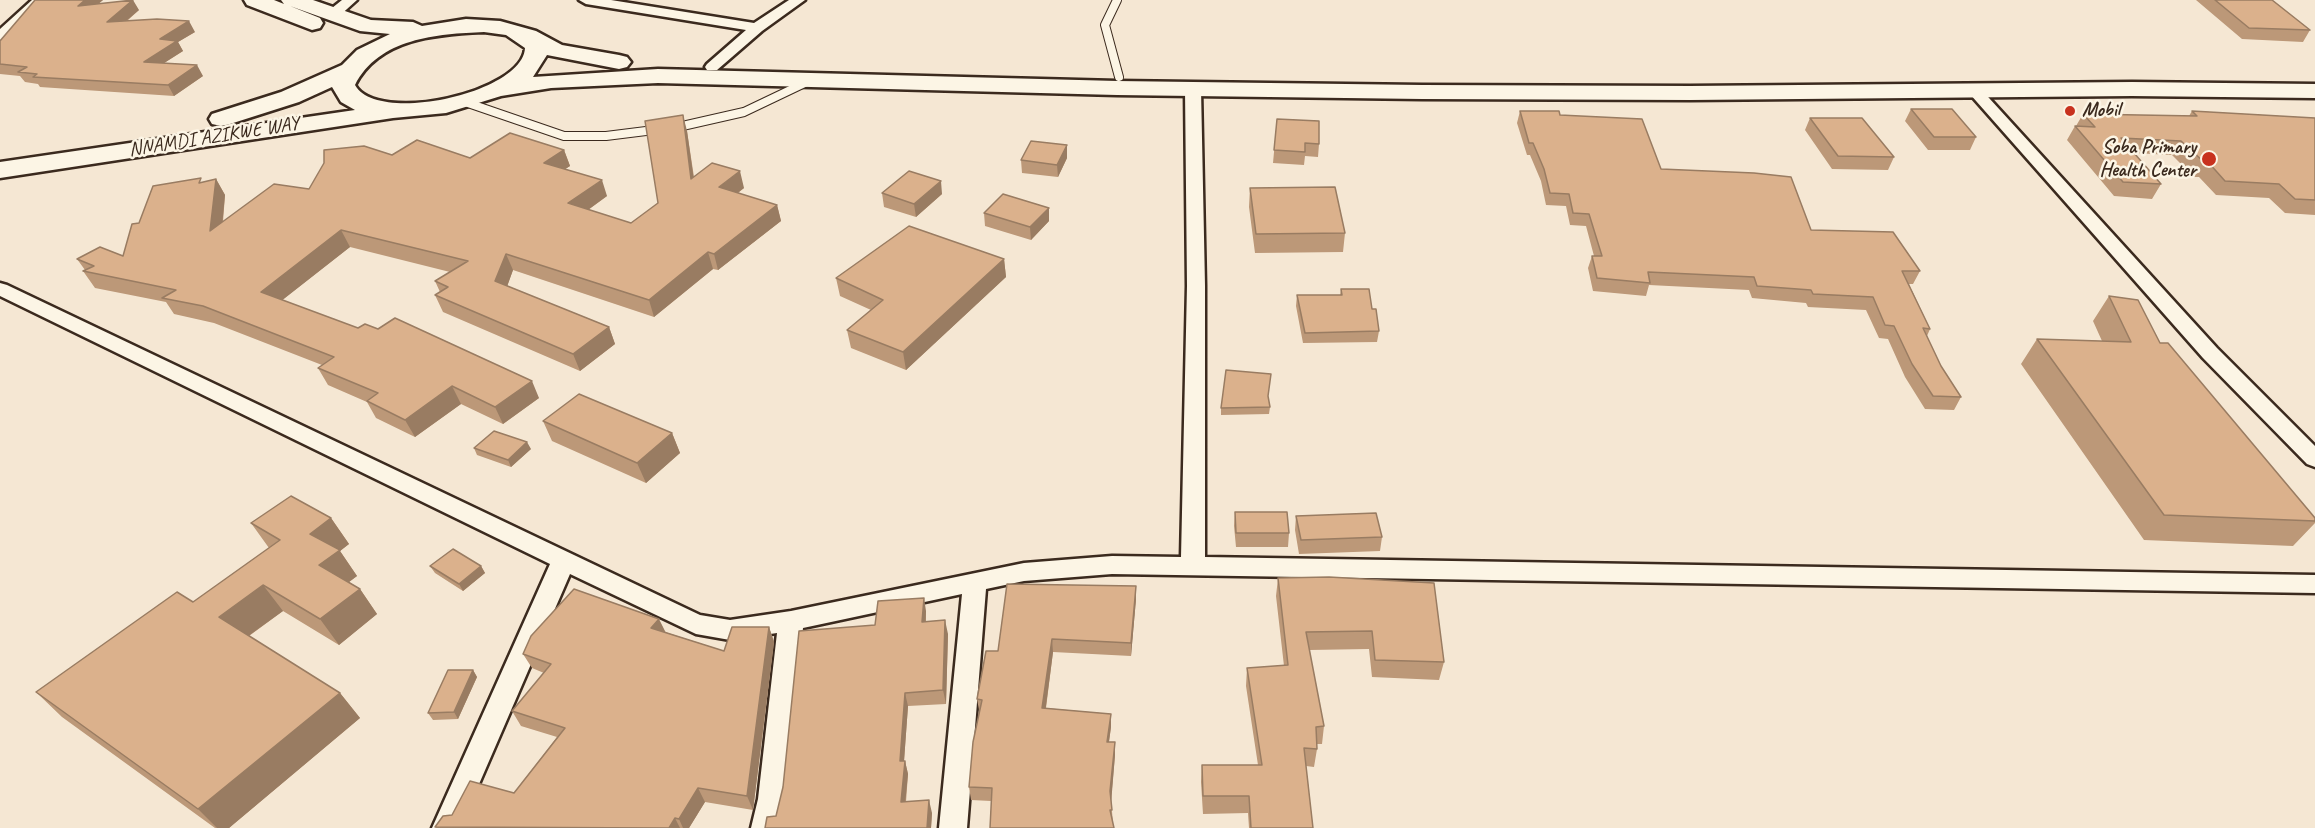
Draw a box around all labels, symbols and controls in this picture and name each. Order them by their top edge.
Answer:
place label: Mobil [2082,99,2120,123]
marker: Mobil [2063,104,2077,118]
street label: NNAMDI AZIKWE WAY [127,112,301,162]
place label: Soba Primary Health Center [2099,136,2196,183]
marker: Soba Primary Health Center [2200,150,2218,168]

